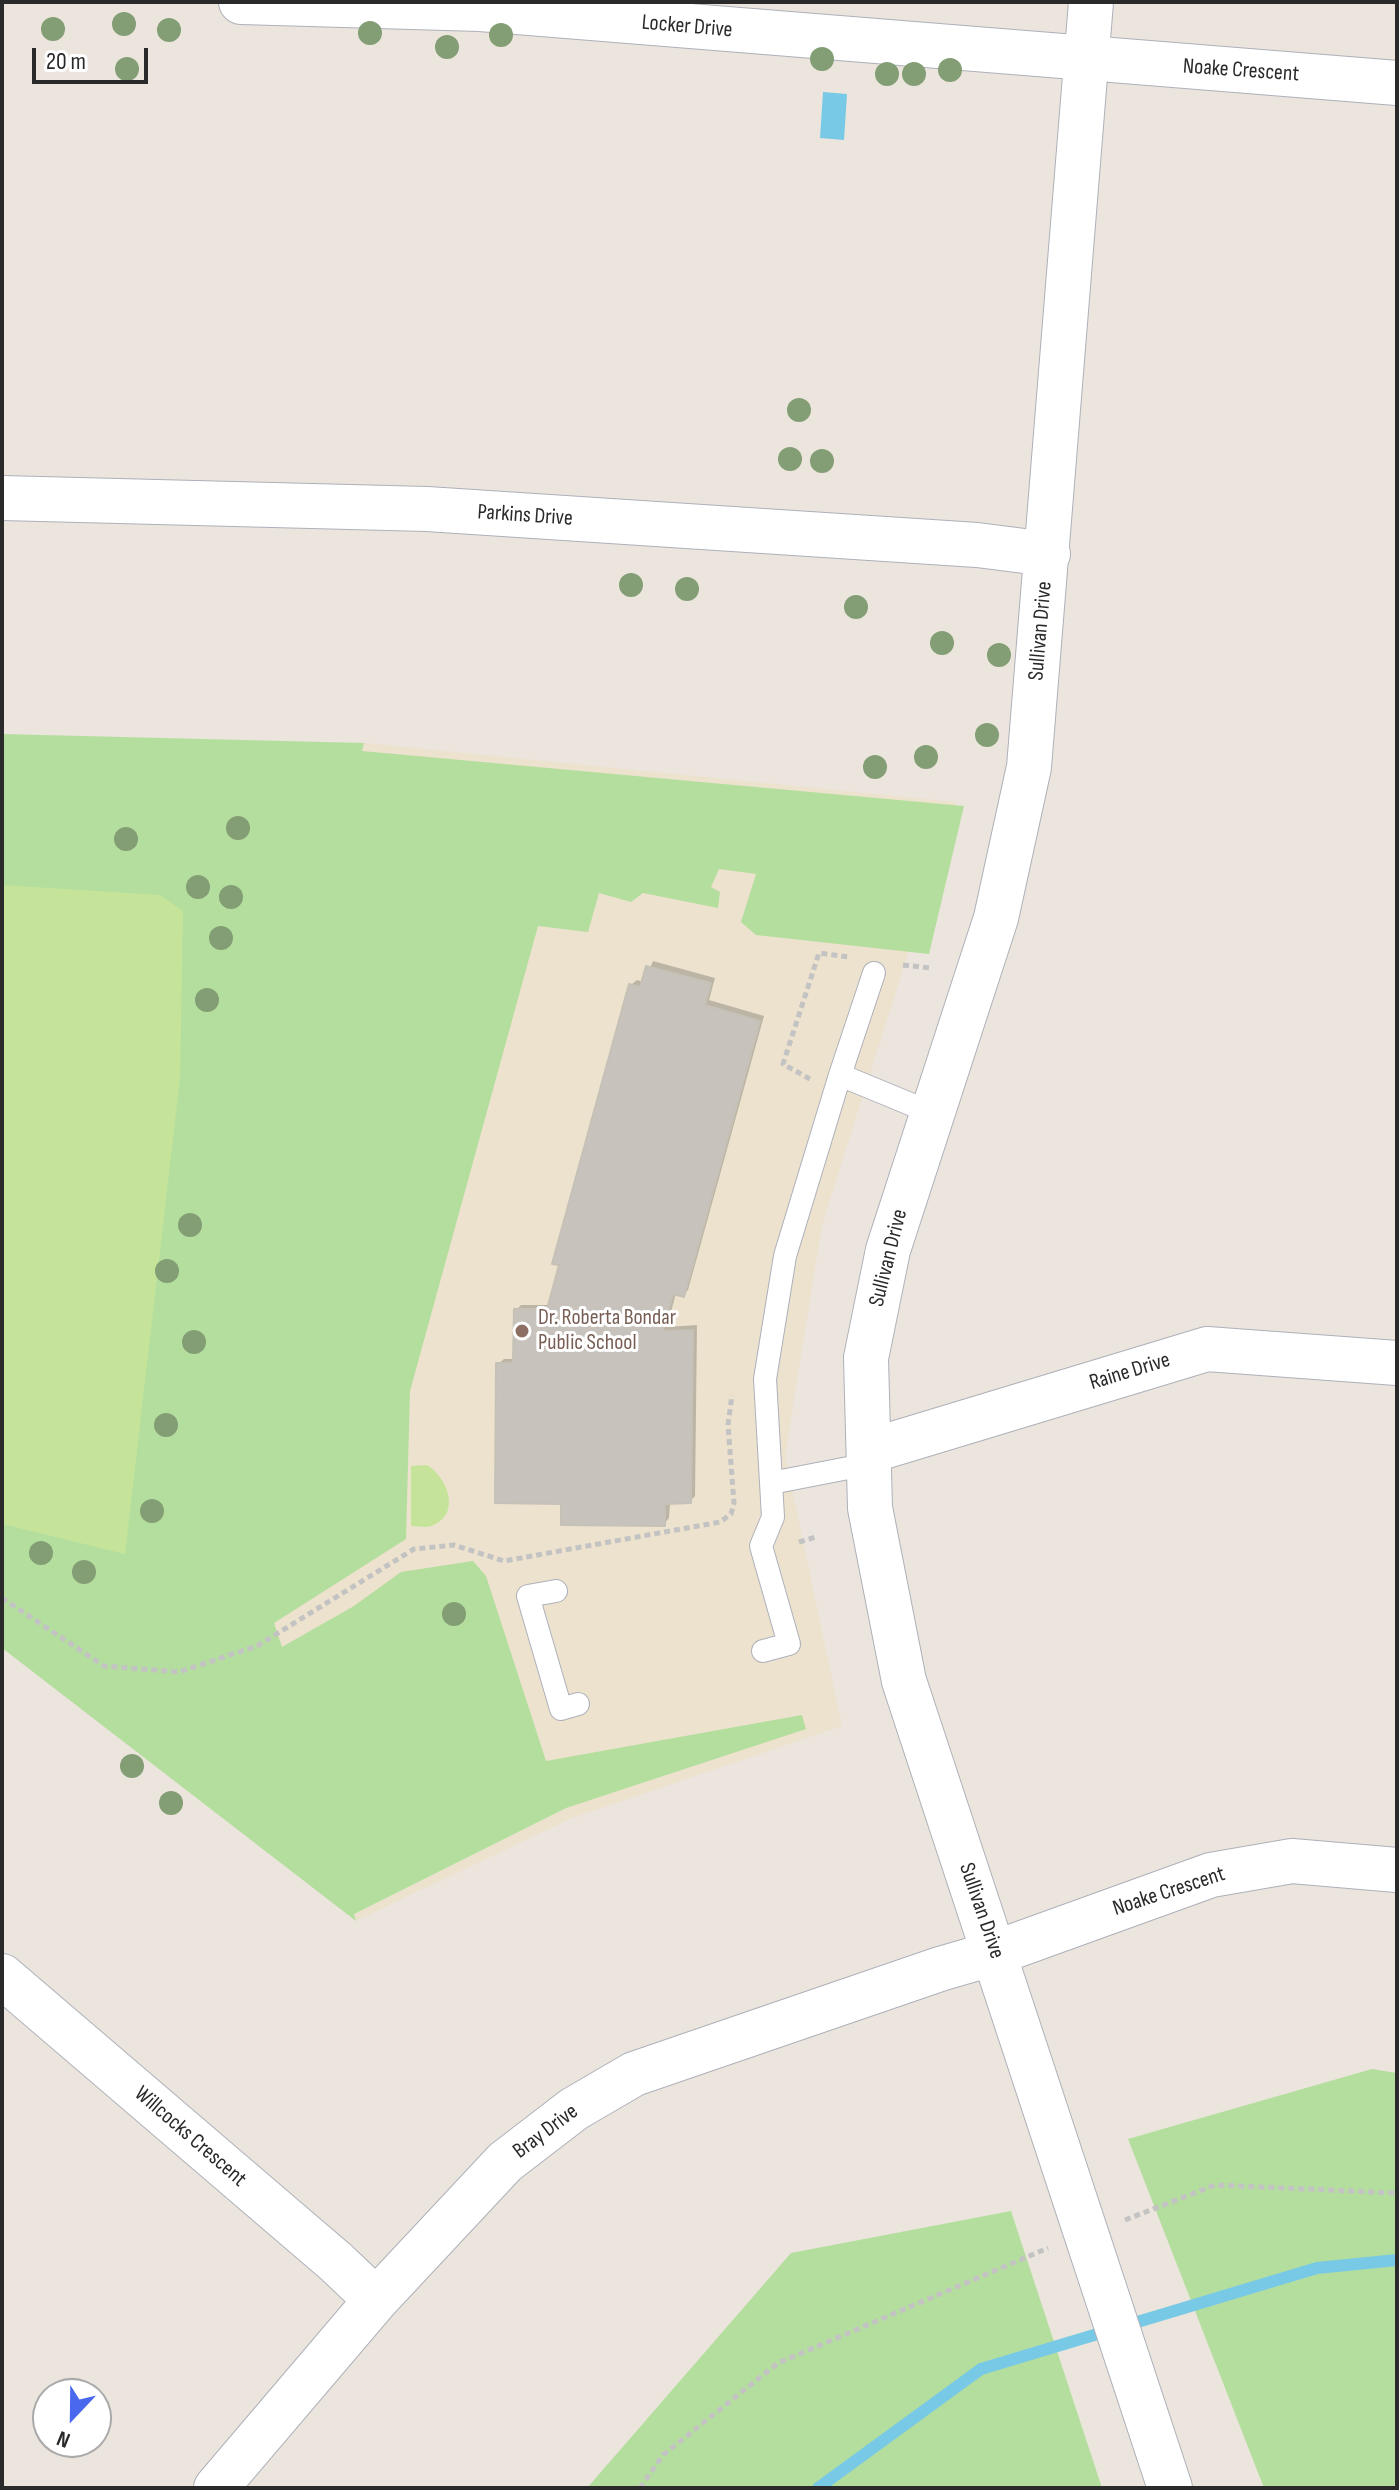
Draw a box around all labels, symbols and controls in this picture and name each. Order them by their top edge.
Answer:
street label: Locker Drive [641,10,733,44]
scale bar [36,32,152,82]
text: 20 m [46,47,86,76]
street label: Noake Crescent [1182,54,1300,88]
street label: Parkins Drive [476,500,574,532]
street label: Sullivan Drive [1024,580,1058,682]
street label: Sullivan Drive [864,1207,914,1309]
place label: Dr. Roberta Bondar Public School [538,1305,676,1356]
marker: Dr. Roberta Bondar Public School [513,1322,531,1340]
street label: Raine Drive [1087,1347,1173,1397]
street label: Sullivan Drive [952,1860,1010,1962]
street label: Noake Crescent [1110,1861,1228,1923]
street label: Willcocks Crescent [129,2081,251,2193]
street label: Bray Drive [508,2099,584,2165]
north arrow [32,2378,112,2458]
text: N [53,2424,74,2454]

